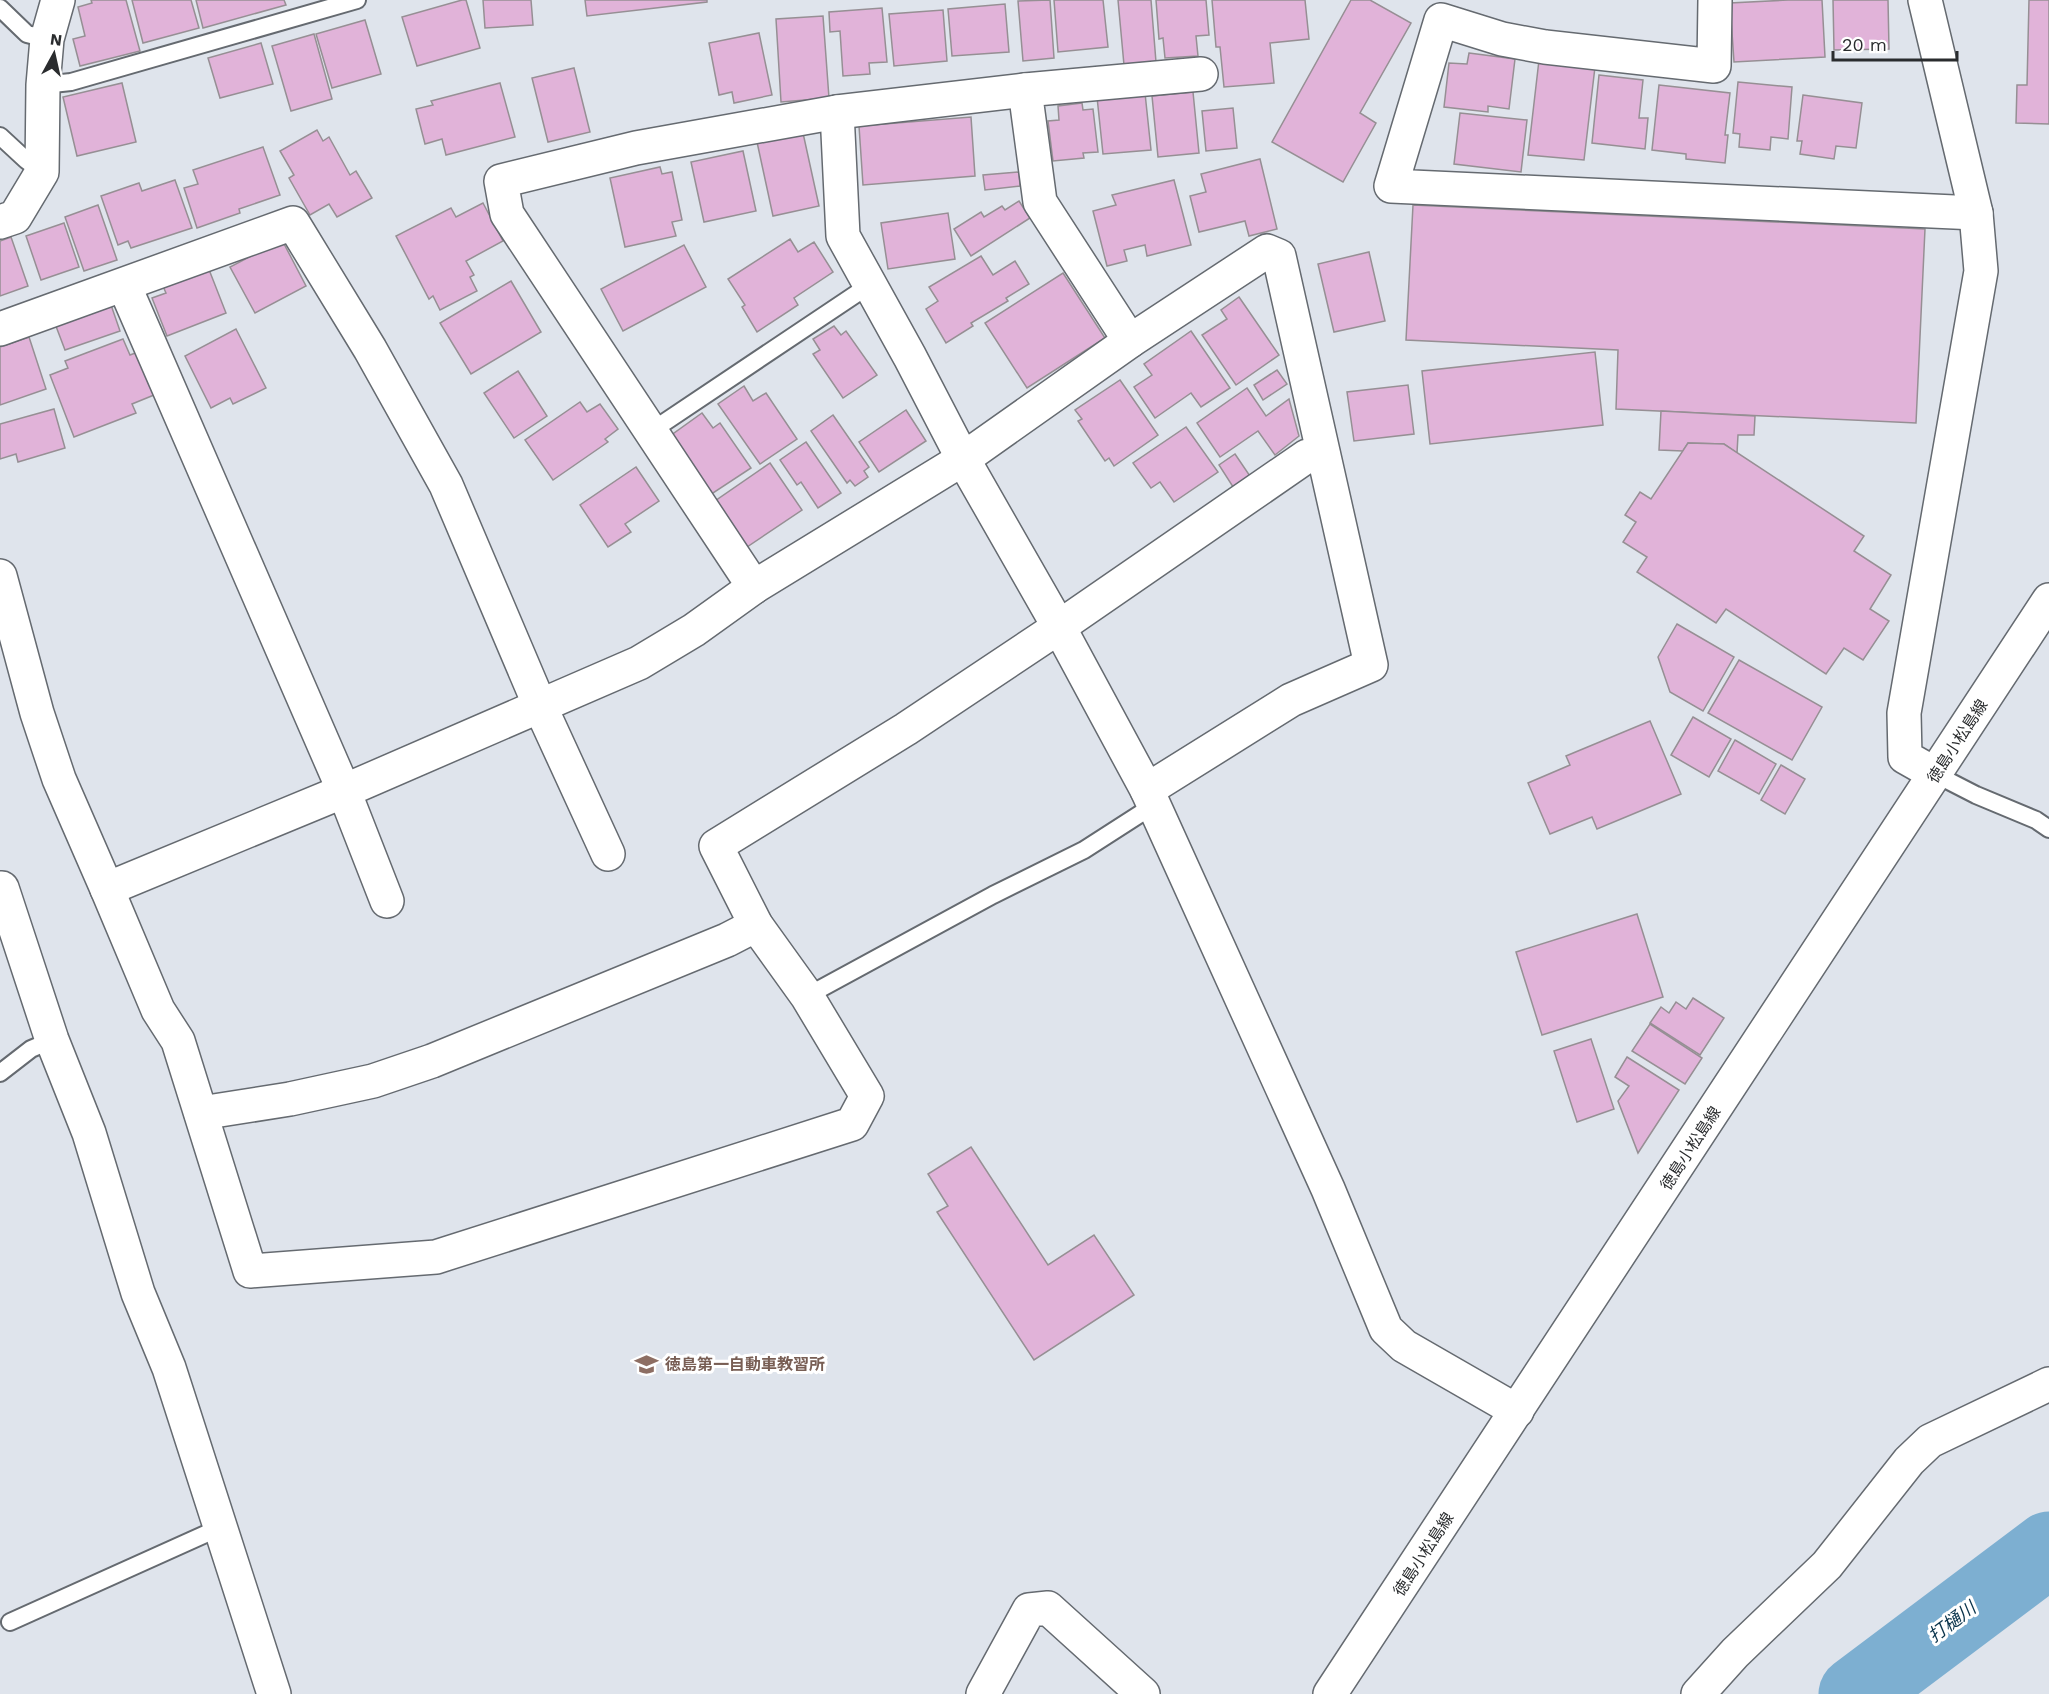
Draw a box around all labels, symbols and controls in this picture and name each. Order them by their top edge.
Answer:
north arrow [24,24,84,84]
scale bar [1833,24,1958,62]
text: N [49,29,63,50]
text: 20 m [1842,34,1887,55]
street label: 徳島小松島線 [1923,696,1992,787]
street label: 徳島小松島線 [1656,1103,1725,1194]
school or university icon: 徳島第一自動車教習所 [634,1351,660,1377]
place label: 徳島第一自動車教習所 [665,1355,825,1374]
street label: 徳島小松島線 [1389,1509,1458,1600]
water label: 打樋川 [1924,1596,1981,1646]

